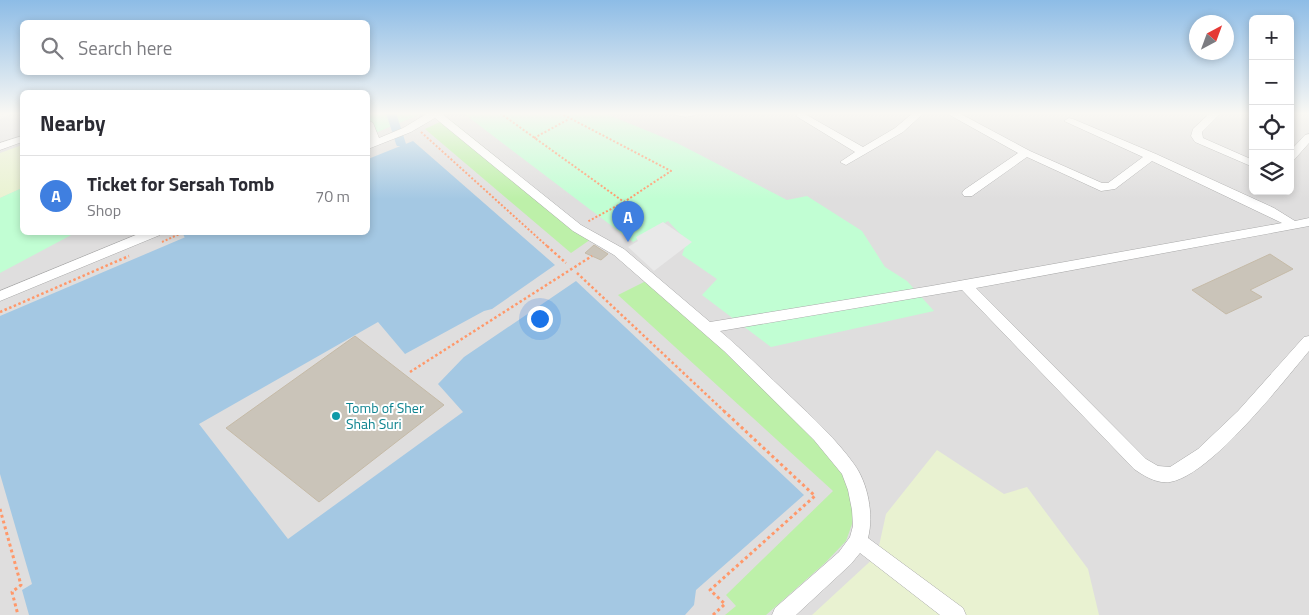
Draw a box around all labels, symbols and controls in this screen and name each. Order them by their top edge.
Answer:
north arrow [1189,15,1234,60]
map controls [1249,15,1294,195]
button: + [1249,15,1294,60]
search box [20,20,370,75]
text: Search here [78,33,172,62]
icon: search [38,34,66,62]
button: − [1249,60,1294,105]
button: locate [1249,105,1294,150]
text: Nearby [40,107,105,139]
button: layers [1249,150,1294,195]
text: Ticket for Sersah Tomb [87,169,274,198]
text: A [51,184,61,208]
text: 70 m [315,184,350,208]
text: Shop [87,198,121,222]
pin: A [612,201,644,242]
your location [527,306,553,332]
place label: Tomb of Sher Shah Suri [346,397,424,434]
marker: Tomb of Sher Shah Suri [330,410,342,422]

